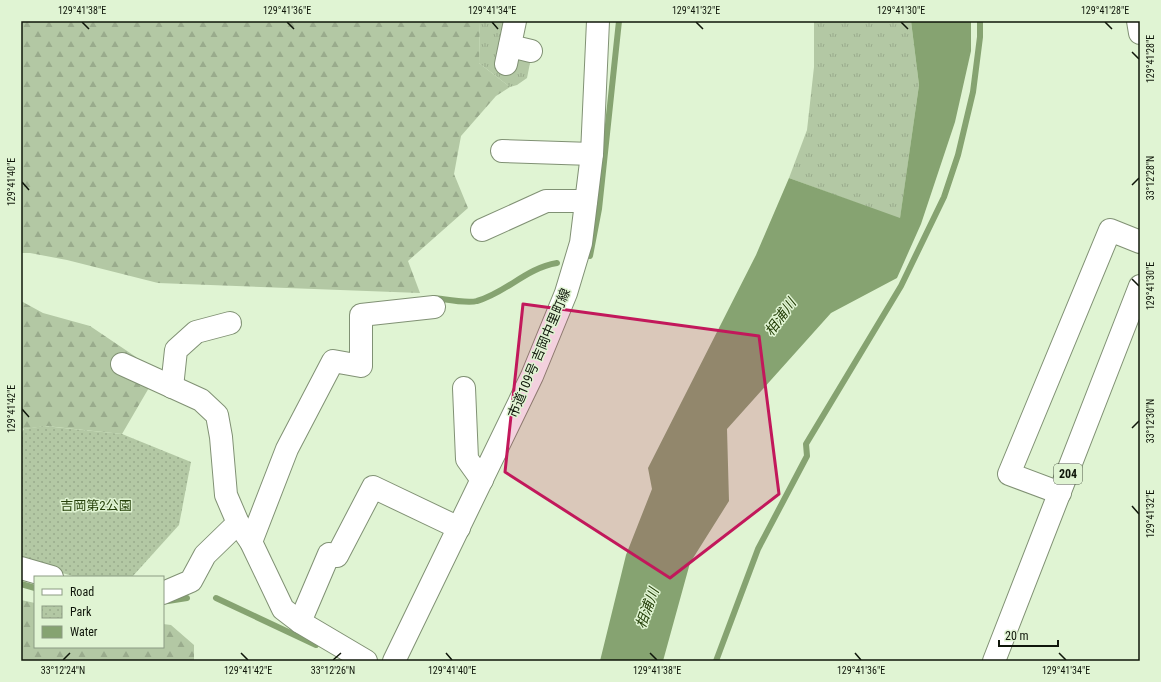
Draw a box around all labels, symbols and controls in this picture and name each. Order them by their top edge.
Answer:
text: 129°41'38"E [58,5,106,16]
text: 129°41'36"E [263,5,311,16]
text: 129°41'34"E [468,5,516,16]
text: 129°41'32"E [672,5,720,16]
text: 129°41'30"E [877,5,925,16]
text: 129°41'28"E [1081,5,1129,16]
text: 129°41'28"E [1145,35,1156,83]
text: 33°12'28"N [1145,156,1156,200]
text: 129°41'40"E [6,158,17,206]
text: 129°41'30"E [1145,262,1156,310]
street label: 市道109号 吉岡中里町線 [505,286,573,420]
water label: 相浦川 [761,294,800,339]
text: 129°41'42"E [6,385,17,433]
text: 33°12'30"N [1145,399,1156,443]
road number: 204 [1054,464,1082,484]
text: 129°41'32"E [1145,490,1156,538]
park label: 吉岡第2公園 [60,498,132,513]
legend [34,576,164,648]
water label: 相浦川 [632,584,662,630]
text: Road [70,585,94,599]
text: Park [70,605,92,619]
scale bar [999,622,1058,648]
text: Water [70,625,98,639]
text: 20 m [1005,629,1029,643]
text: 33°12'24"N [41,665,85,676]
text: 129°41'42"E [224,665,272,676]
text: 33°12'26"N [311,665,355,676]
text: 129°41'40"E [428,665,476,676]
text: 129°41'38"E [633,665,681,676]
text: 129°41'36"E [837,665,885,676]
text: 129°41'34"E [1042,665,1090,676]

